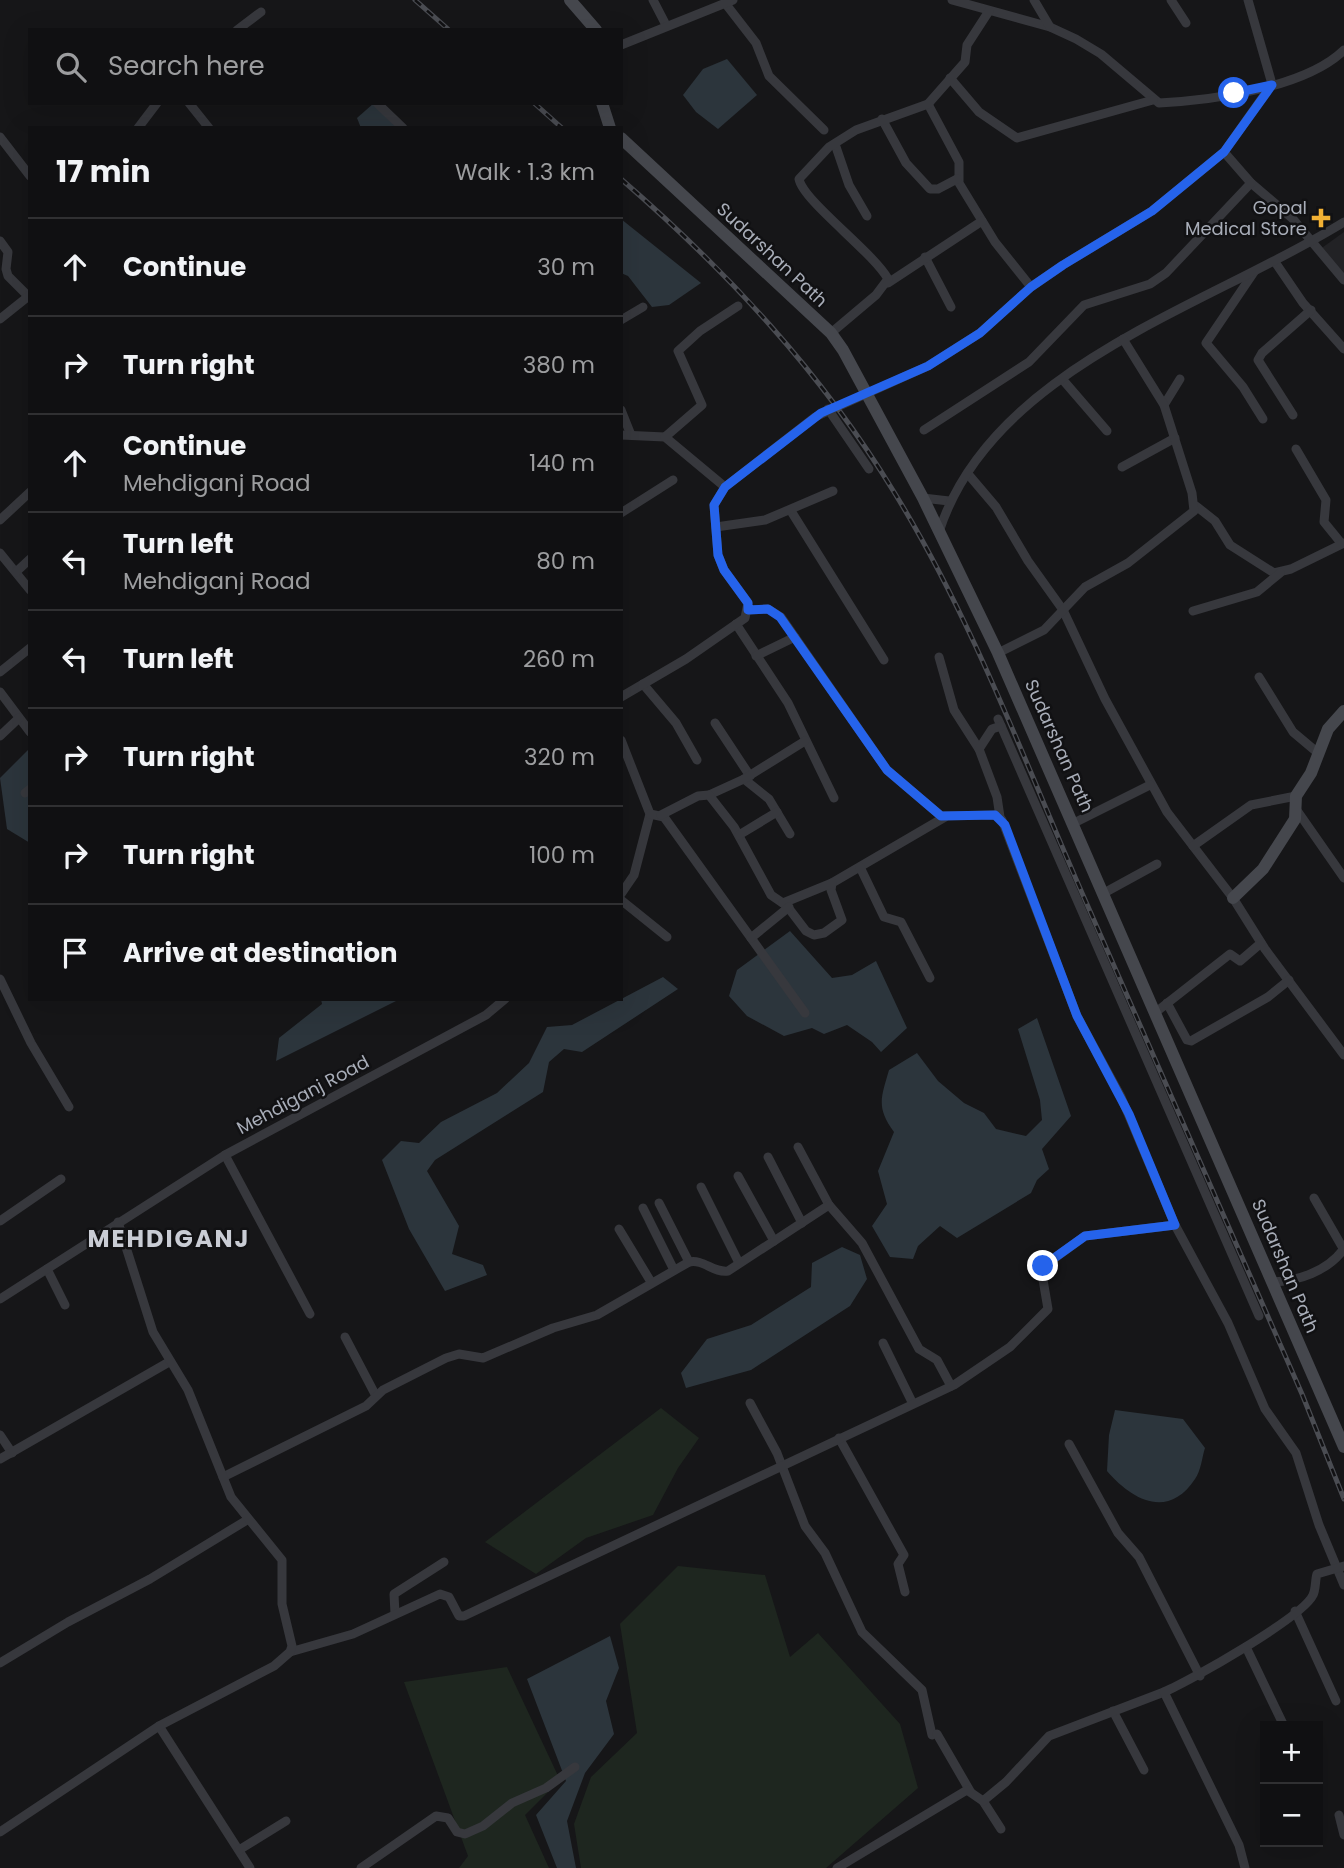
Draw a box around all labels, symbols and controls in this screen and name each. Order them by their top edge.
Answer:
search box [28,28,623,105]
icon: search [52,48,90,86]
text: Search here [108,48,265,84]
route start [1218,77,1249,108]
text: 17 min [56,150,151,193]
text: Walk · 1.3 km [455,156,595,188]
place label: Gopal Medical Store [1185,195,1307,241]
street label: Sudarshan Path [711,197,833,313]
marker: Gopal Medical Store [1313,210,1329,226]
icon: ahead [56,248,94,286]
text: Continue [123,249,246,285]
text: 30 m [537,251,595,283]
icon: right [56,346,94,384]
text: Turn right [123,347,255,383]
text: 380 m [523,349,595,381]
text: Continue [123,428,246,464]
icon: ahead [56,444,94,482]
text: 140 m [529,447,595,479]
text: Mehdiganj Road [123,467,310,499]
text: Turn left [123,526,234,562]
icon: left [56,542,94,580]
text: 80 m [536,545,595,577]
text: Mehdiganj Road [123,565,310,597]
icon: left [56,640,94,678]
text: Turn left [123,641,234,677]
text: 260 m [523,643,595,675]
street label: Sudarshan Path [1019,675,1100,816]
icon: right [56,738,94,776]
text: Turn right [123,739,255,775]
text: 320 m [524,741,595,773]
icon: right [56,836,94,874]
text: Turn right [123,837,255,873]
text: 100 m [529,839,595,871]
icon: arrive [56,934,94,972]
text: Arrive at destination [123,935,398,971]
street label: Mehdiganj Road [232,1049,373,1140]
street label: Sudarshan Path [1246,1195,1325,1337]
district label: MEHDIGANJ [88,1222,250,1255]
route end [1027,1250,1058,1281]
map controls [1260,1721,1323,1847]
button: + [1260,1721,1323,1784]
button: − [1260,1784,1323,1847]

